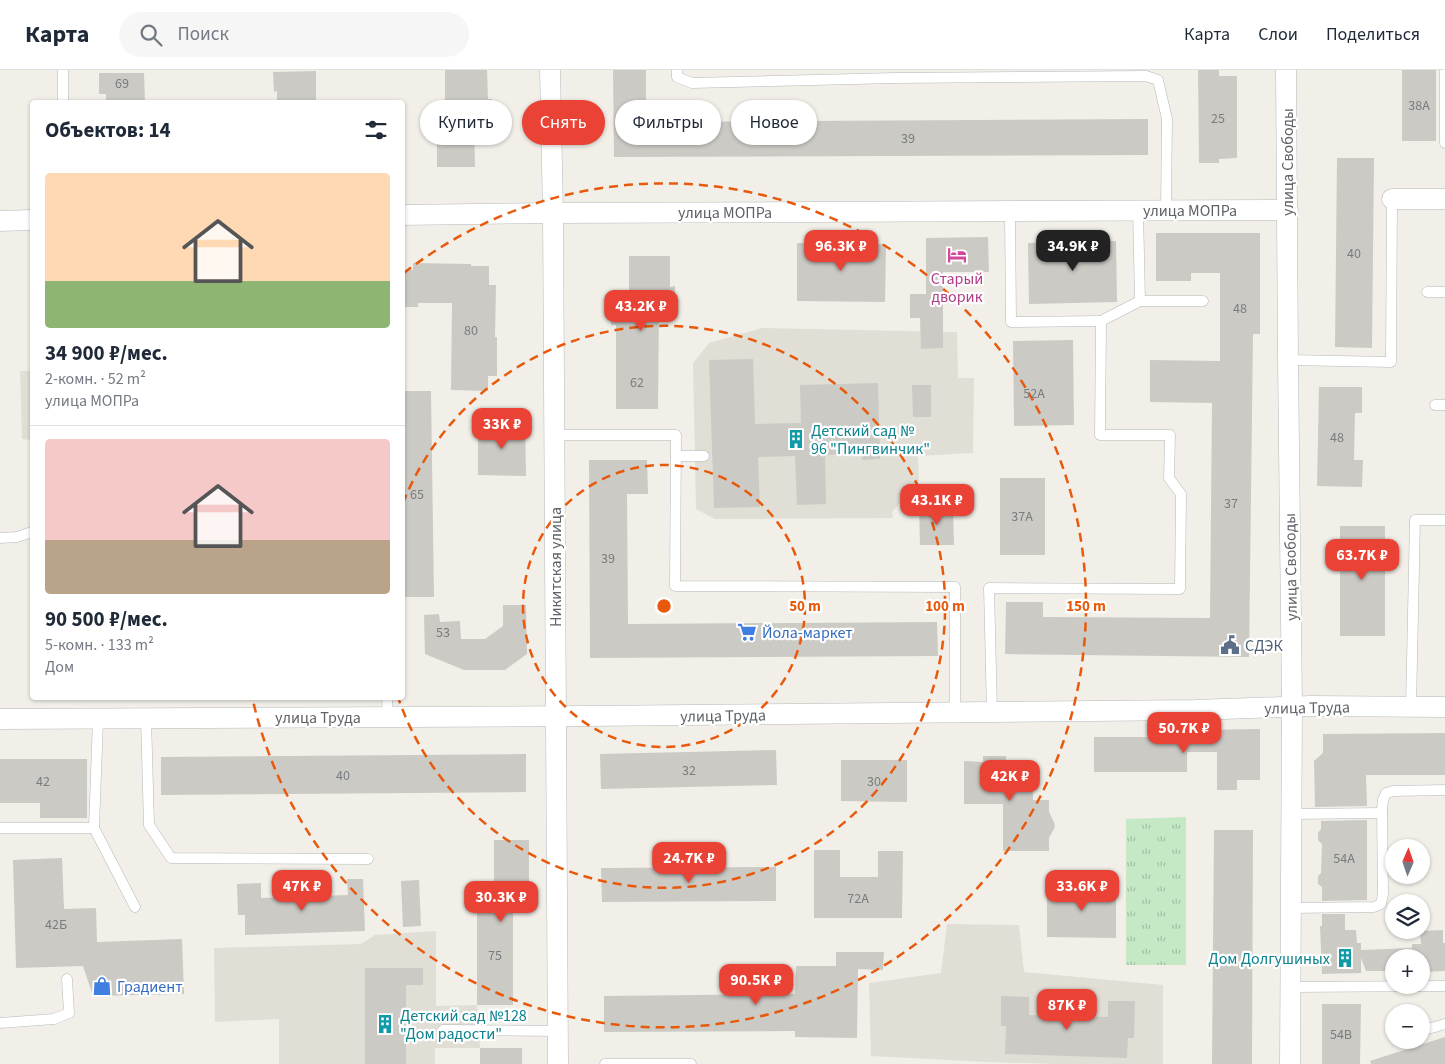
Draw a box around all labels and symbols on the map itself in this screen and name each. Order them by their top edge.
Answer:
house number: 69 [115,74,129,94]
house number: 38А [1408,96,1430,116]
street label: улица Свободы [1277,108,1299,216]
house number: 25 [1211,109,1225,129]
house number: 39 [901,129,915,149]
street label: улица МОПРа [1143,200,1237,222]
street label: улица МОПРа [678,202,772,224]
pin: 96.3K ₽ [795,230,887,272]
pin: 34.9K ₽ [1027,230,1119,272]
hotel icon: Старый дворик [946,244,968,266]
house number: 40 [1347,244,1361,264]
place label: Старый дворик [931,268,983,308]
pin: 43.2K ₽ [595,290,687,332]
house number: 48 [1233,299,1247,319]
house number: 80 [464,321,478,341]
house number: 62 [630,373,644,393]
house number: 52А [1023,384,1045,404]
pin: 33K ₽ [467,408,537,450]
place label: Детский сад № 96 "Пингвинчик" [811,420,930,460]
building icon: Детский сад № 96 "Пингвинчик" [785,428,807,450]
house number: 48 [1330,428,1344,448]
pin: 43.1K ₽ [891,484,983,526]
house number: 65 [410,485,424,505]
house number: 37 [1224,494,1238,514]
street label: Никитская улица [545,507,567,627]
house number: 37А [1011,507,1033,527]
street label: улица Свободы [1279,513,1303,621]
pin: 63.7K ₽ [1316,538,1408,581]
house number: 39 [601,549,615,569]
text: 50 m [789,596,821,617]
text: 100 m [925,596,965,617]
text: 150 m [1066,596,1106,617]
centre of rings [655,597,673,615]
supermarket icon: Йола-маркет [736,621,758,643]
place label: Йола-маркет [762,622,853,644]
house number: 53 [436,623,450,643]
public building icon: СДЭК [1219,634,1241,656]
place label: СДЭК [1245,635,1283,657]
street label: улица Труда [1264,696,1350,720]
street label: улица Труда [680,704,766,728]
street label: улица Труда [275,707,361,729]
pin: 50.7K ₽ [1138,712,1230,754]
pin: 42K ₽ [975,760,1045,802]
house number: 32 [682,761,696,781]
house number: 40 [336,766,350,786]
house number: 42 [36,772,50,792]
house number: 30 [867,772,881,792]
north arrow [1385,839,1430,884]
pin: 24.7K ₽ [643,842,735,884]
house number: 54А [1333,849,1355,869]
pin: 47K ₽ [267,870,337,912]
pin: 33.6K ₽ [1036,870,1128,912]
pin: 30.3K ₽ [455,880,547,923]
house number: 72А [847,889,869,909]
house number: 42Б [45,915,67,935]
house number: 75 [488,946,502,966]
building icon: Дом Долгушиных [1334,947,1356,969]
place label: Дом Долгушиных [1208,948,1330,970]
pin: 90.5K ₽ [710,964,802,1006]
shop icon: Градиент [91,975,113,997]
place label: Градиент [117,976,183,998]
pin: 87K ₽ [1032,988,1102,1031]
place label: Детский сад №128 "Дом радости" [400,1005,527,1045]
building icon: Детский сад №128 "Дом радости" [374,1013,396,1035]
house number: 54В [1330,1025,1352,1045]

